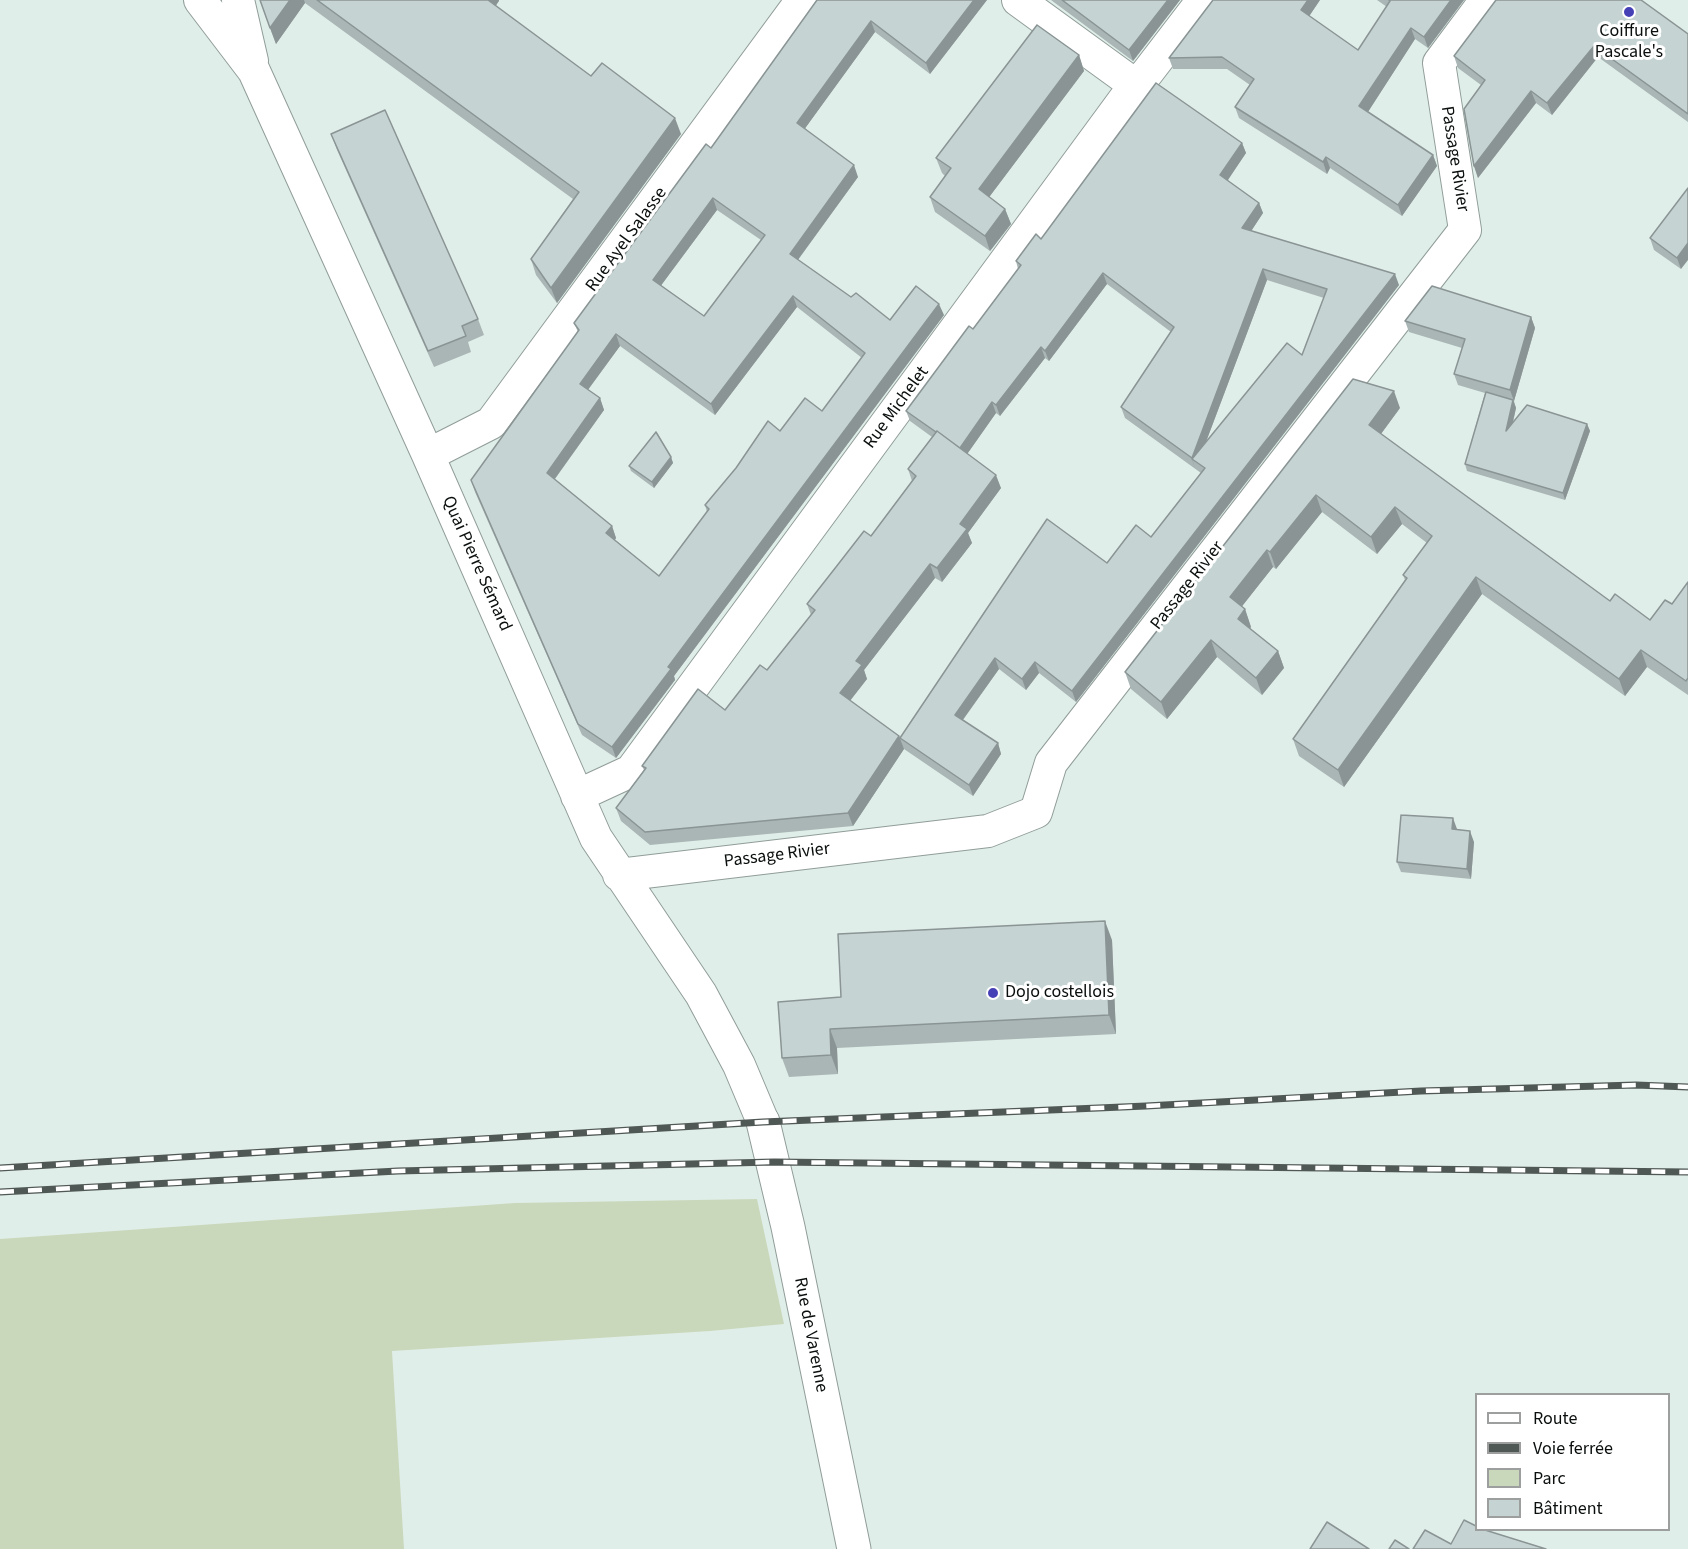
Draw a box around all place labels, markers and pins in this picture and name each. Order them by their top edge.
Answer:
marker: Coiffure Pascale's [1622,5,1636,19]
place label: Coiffure Pascale's [1595,21,1663,63]
place label: Dojo costellois [1005,982,1114,1004]
marker: Dojo costellois [986,986,1000,1000]

